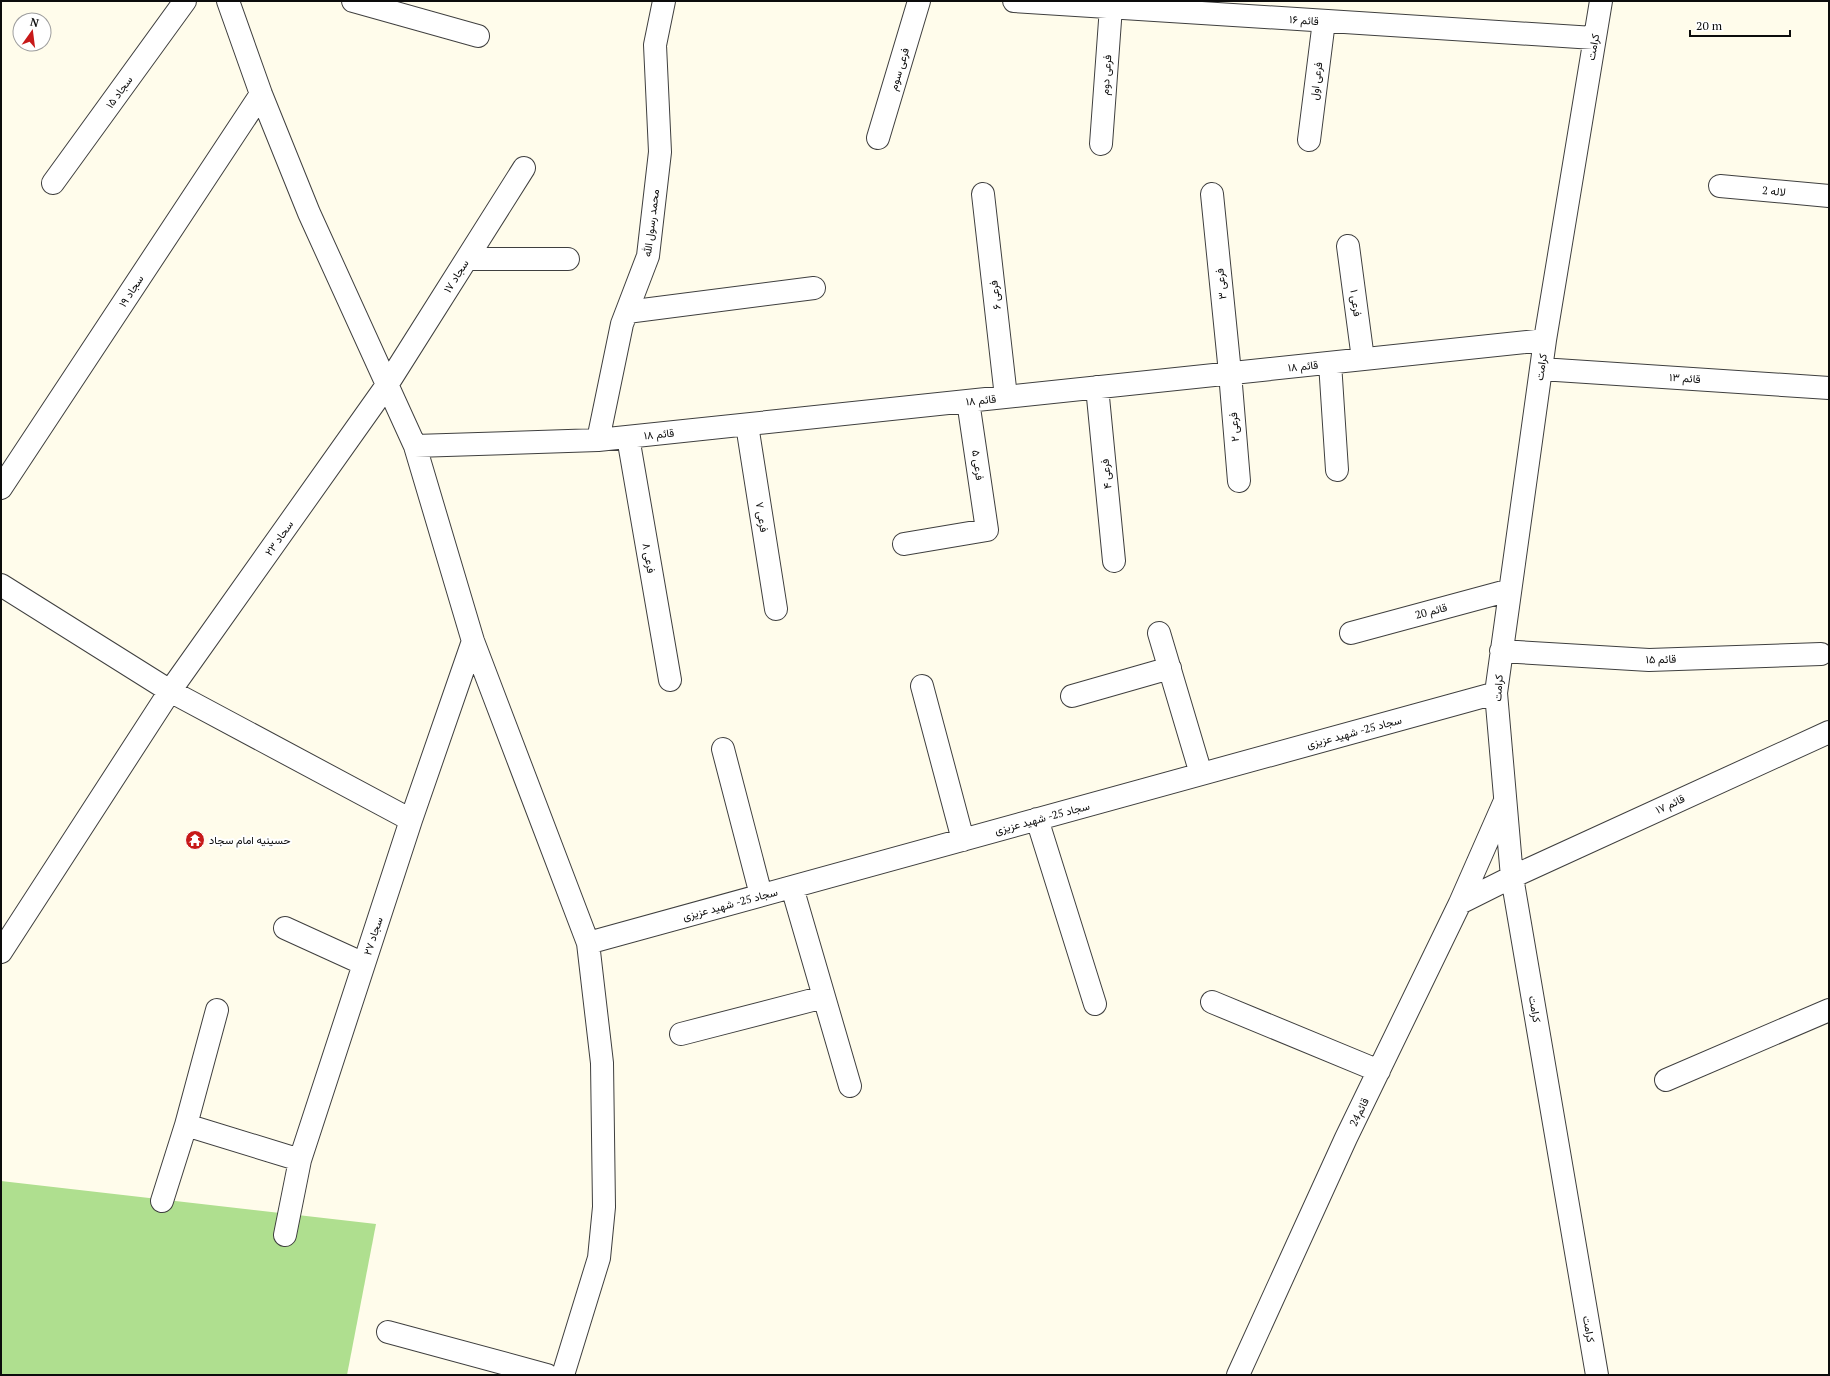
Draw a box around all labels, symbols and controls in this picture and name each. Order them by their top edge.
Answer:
north arrow [12,12,52,52]
street label: قائم ۱۶ [1289,12,1319,29]
scale bar [1690,12,1790,38]
text: N [29,14,41,30]
text: 20 m [1696,18,1723,33]
street label: کرامت [1584,32,1602,62]
street label: فرعی سوم [886,46,913,92]
street label: فرعی دوم [1098,54,1115,96]
street label: فرعی اول [1307,61,1325,101]
street label: سجاد ۱۵ [103,73,136,111]
street label: لاله 2 [1762,183,1786,199]
street label: محمد رسول الله [640,188,662,258]
street label: سجاد ۱۷ [440,256,472,295]
street label: فرعی ۳ [1212,268,1230,300]
street label: سجاد ۱۹ [115,272,147,310]
street label: فرعی ۶ [986,280,1004,310]
street label: فرعی ۱ [1347,289,1365,317]
street label: کرامت [1532,353,1550,381]
street label: قائم ۱۸ [1287,357,1319,376]
street label: قائم ۱۳ [1669,370,1701,387]
street label: قائم ۱۸ [965,391,997,410]
street label: فرعی ۲ [1226,412,1242,442]
street label: قائم ۱۸ [643,425,675,444]
street label: فرعی ۵ [969,449,987,481]
street label: فرعی ۴ [1097,458,1115,490]
street label: فرعی ۷ [753,501,771,533]
street label: سحاد ۲۳ [262,517,296,558]
street label: فرعی ۸ [639,542,659,574]
street label: قائم 20 [1413,600,1449,623]
street label: قائم ۱۵ [1646,652,1676,667]
street label: کرامت [1490,674,1506,702]
street label: سجاد 25- شهید عزیزی [1305,712,1403,751]
street label: قائم ۱۷ [1653,791,1687,818]
street label: سجاد 25- شهید عزیزی [993,798,1091,837]
temple icon: حسینیه امام سجاد [184,829,206,851]
place label: حسینیه امام سجاد [209,833,291,848]
street label: سجاد 25- شهید عزیزی [681,884,779,923]
street label: سجاد ۲۷ [360,915,386,957]
street label: کرامت [1526,994,1544,1024]
street label: قائم24 [1346,1095,1373,1129]
street label: کرامت [1580,1314,1598,1344]

